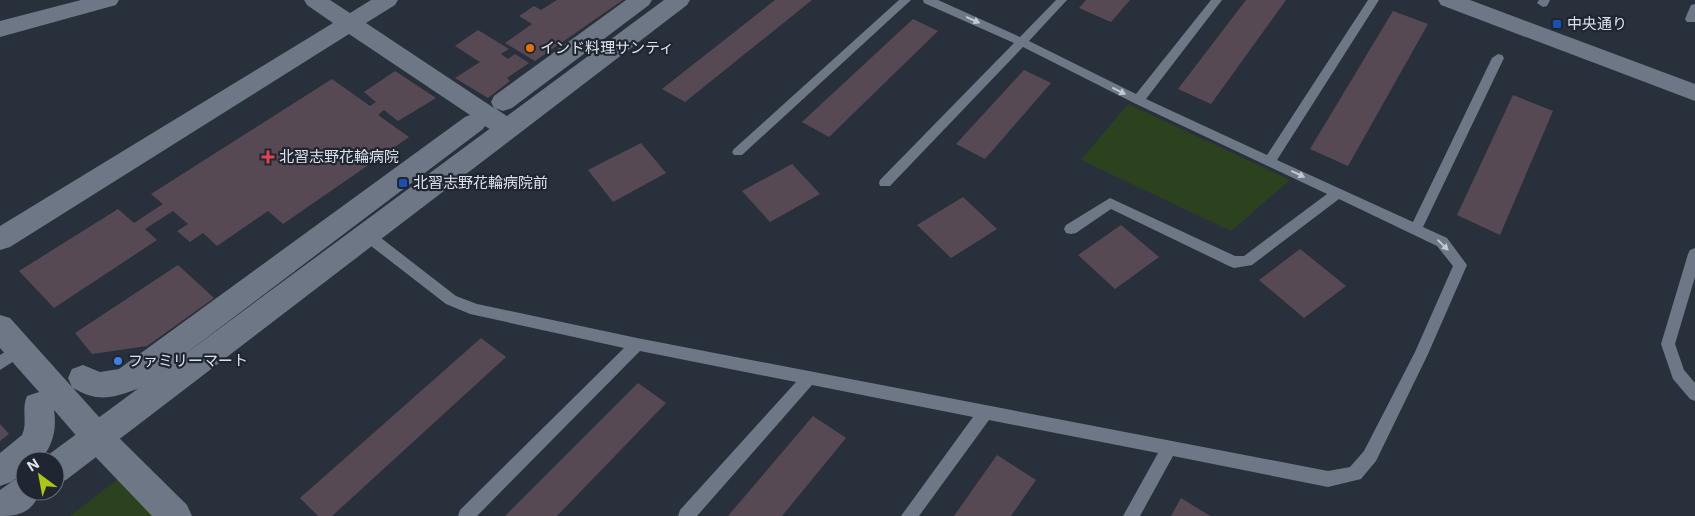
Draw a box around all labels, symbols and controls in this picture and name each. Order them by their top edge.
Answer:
place label: 中央通り [1567,14,1627,33]
one-way arrow [966,16,980,24]
marker: 中央通り [1551,18,1563,30]
place label: インド料理サンティ [540,38,674,57]
marker: インド料理サンティ [524,42,536,54]
one-way arrow [1112,87,1126,95]
place label: 北習志野花輪病院 [279,147,399,166]
marker: 北習志野花輪病院 [261,150,275,164]
one-way arrow [1291,171,1305,179]
place label: 北習志野花輪病院前 [413,173,548,192]
marker: 北習志野花輪病院前 [397,177,409,189]
one-way arrow [1437,239,1449,251]
place label: ファミリーマート [128,351,248,370]
marker: ファミリーマート [112,355,124,367]
north arrow [15,451,65,501]
text: N [24,455,42,475]

